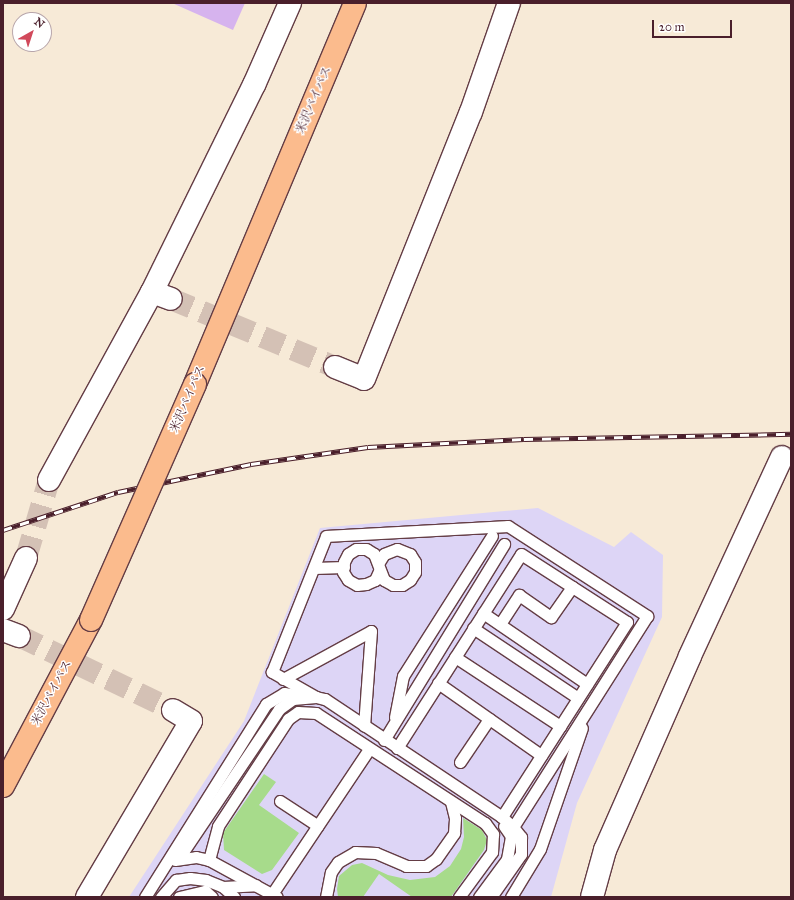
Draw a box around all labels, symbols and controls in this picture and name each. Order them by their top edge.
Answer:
north arrow [12,12,52,52]
scale bar [654,12,734,38]
text: N [32,15,47,31]
text: 20 m [659,20,685,34]
street label: 米沢バイパス [293,64,335,136]
street label: 米沢バイパス [167,363,209,435]
street label: 米沢バイパス [29,658,75,728]

